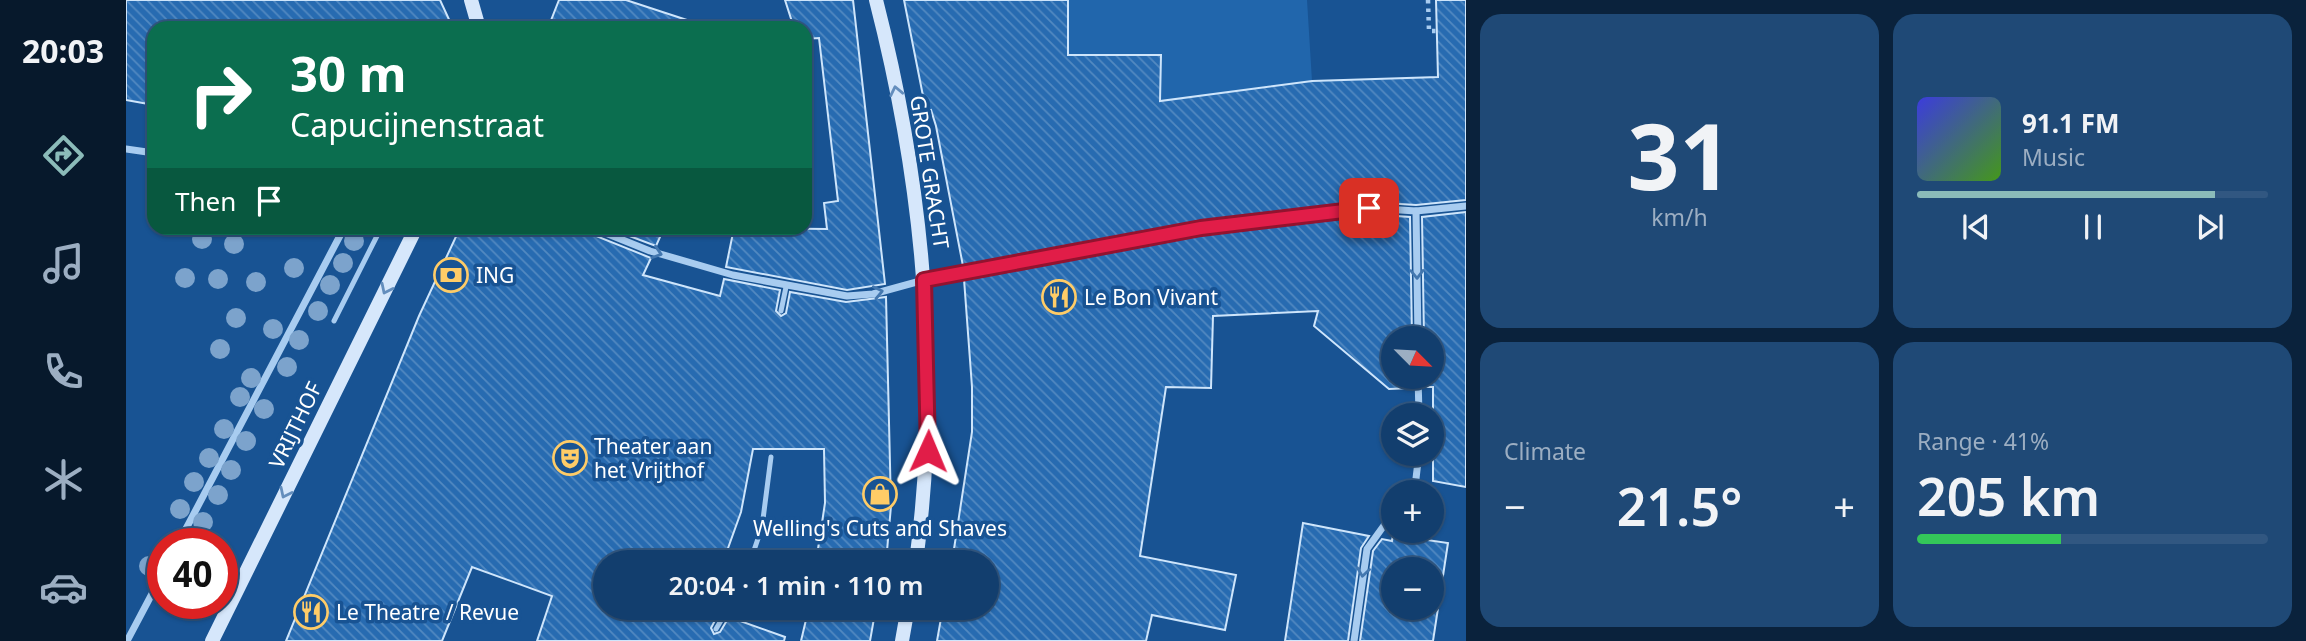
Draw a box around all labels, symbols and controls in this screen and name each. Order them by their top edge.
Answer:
text: 20:03 [22,29,104,72]
text: 30 m [290,40,407,106]
icon: right [175,49,266,140]
one-way arrow [890,85,905,97]
street label: GROTE GRACHT [904,93,956,251]
text: 31 [1627,93,1732,217]
text: Capucijnenstraat [290,103,544,146]
text: 91.1 FM [2022,105,2119,141]
icon: directions [39,131,88,180]
text: Music [2022,141,2085,173]
pin [1339,178,1399,238]
icon: arrive [250,182,288,220]
text: Then [175,183,236,219]
icon: arrive [1350,189,1388,227]
text: km/h [1651,201,1708,233]
icon: previous [1957,208,1995,246]
icon: pause [2074,208,2112,246]
icon: next [2191,208,2229,246]
icon: music [39,239,88,288]
one-way arrow [650,245,662,259]
bank icon: ING [432,256,470,294]
place label: ING [476,261,514,289]
one-way arrow [1409,269,1424,280]
restaurant icon: Le Bon Vivant [1040,278,1078,316]
one-way arrow [380,282,394,294]
place label: Le Bon Vivant [1084,283,1219,311]
one-way arrow [872,286,884,300]
north arrow [1381,326,1444,388]
map controls [1381,326,1444,620]
icon: phone [39,347,88,396]
street label: VRIJTHOF [262,377,328,473]
button: layers [1381,403,1444,466]
position arrow [891,414,965,488]
text: Range · 41% [1917,425,2049,457]
place label: Theater aan het Vrijthof [594,432,712,484]
text: Climate [1504,435,1586,467]
theatre icon: Theater aan het Vrijthof [551,439,589,477]
icon: climate [39,455,88,504]
text: 205 km [1917,460,2100,531]
text: 21.5° [1617,470,1742,541]
shop icon: Welling's Cuts and Shaves [861,475,899,513]
button: + [1381,480,1444,543]
text: − [1504,480,1526,532]
text: + [1833,480,1855,532]
one-way arrow [279,486,293,498]
place label: Welling's Cuts and Shaves [753,514,1007,542]
speed limit sign: 40 [147,528,238,619]
button: − [1381,557,1444,620]
icon: car [39,563,88,612]
text: 20:04 · 1 min · 110 m [669,567,923,603]
one-way arrow [1356,567,1371,578]
restaurant icon: Le Theatre / Revue [292,593,330,631]
place label: Le Theatre / Revue [336,598,519,626]

